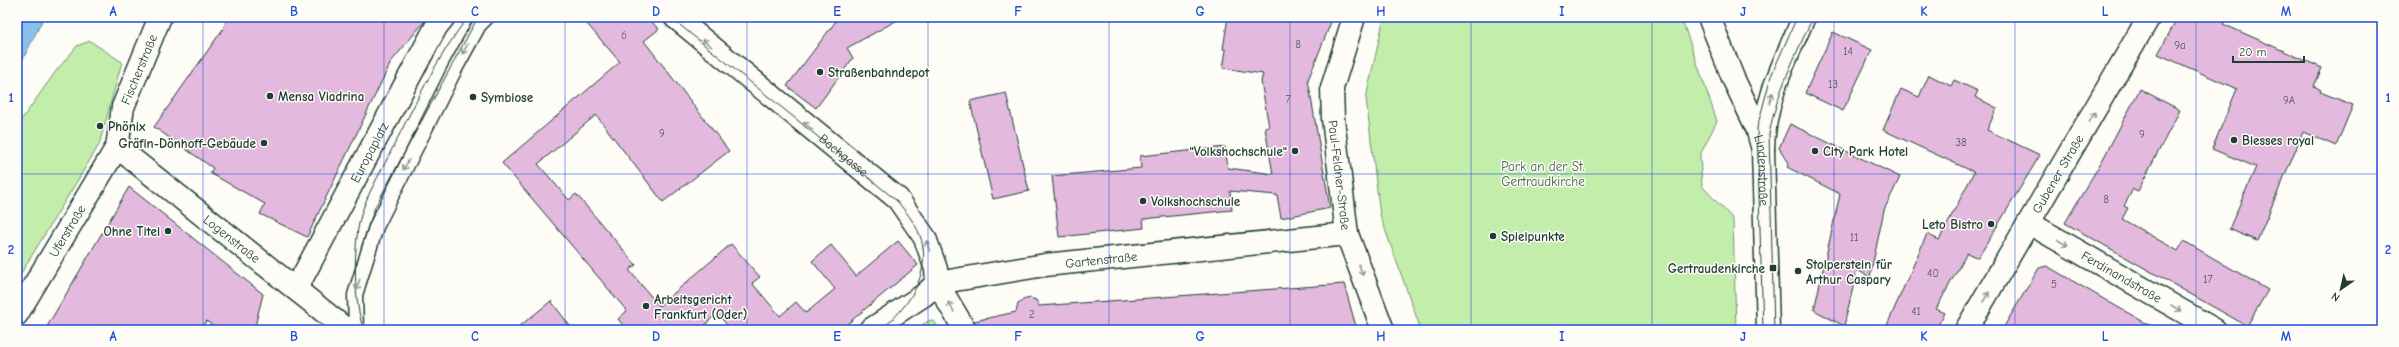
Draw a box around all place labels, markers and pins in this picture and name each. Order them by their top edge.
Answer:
place label: Straßenbahndepot [828,65,930,80]
marker: Straßenbahndepot [815,67,825,77]
place label: Mensa Viadrina [278,89,364,104]
place label: Symbiose [481,90,534,105]
marker: Mensa Viadrina [265,91,275,101]
marker: Symbiose [468,92,478,102]
place label: Phönix [108,119,146,134]
marker: Phönix [95,121,105,131]
place label: Blesses royal [2242,133,2314,148]
marker: Blesses royal [2229,135,2239,145]
place label: Gräfin-Dönhoff-Gebäude [119,136,257,151]
marker: Gräfin-Dönhoff-Gebäude [259,138,269,148]
place label: "Volkshochschule" [1189,144,1287,159]
place label: City Park Hotel [1823,144,1908,159]
marker: "Volkshochschule" [1290,146,1300,156]
marker: City Park Hotel [1810,146,1820,156]
place label: Volkshochschule [1151,194,1241,209]
marker: Volkshochschule [1138,196,1148,206]
place label: Leto Bistro [1922,217,1983,232]
marker: Leto Bistro [1986,219,1996,229]
place label: Ohne Titel [103,224,160,239]
marker: Ohne Titel [163,226,173,236]
place label: Spielpunkte [1501,229,1565,244]
marker: Spielpunkte [1488,231,1498,241]
place label: Stolperstein für Arthur Caspary [1806,257,1893,287]
place label: Gertraudenkirche [1668,261,1766,276]
marker: Gertraudenkirche [1768,263,1778,273]
marker: Stolperstein für Arthur Caspary [1793,266,1803,276]
place label: Arbeitsgericht Frankfurt (Oder) [654,292,747,322]
marker: Arbeitsgericht Frankfurt (Oder) [641,301,651,311]

